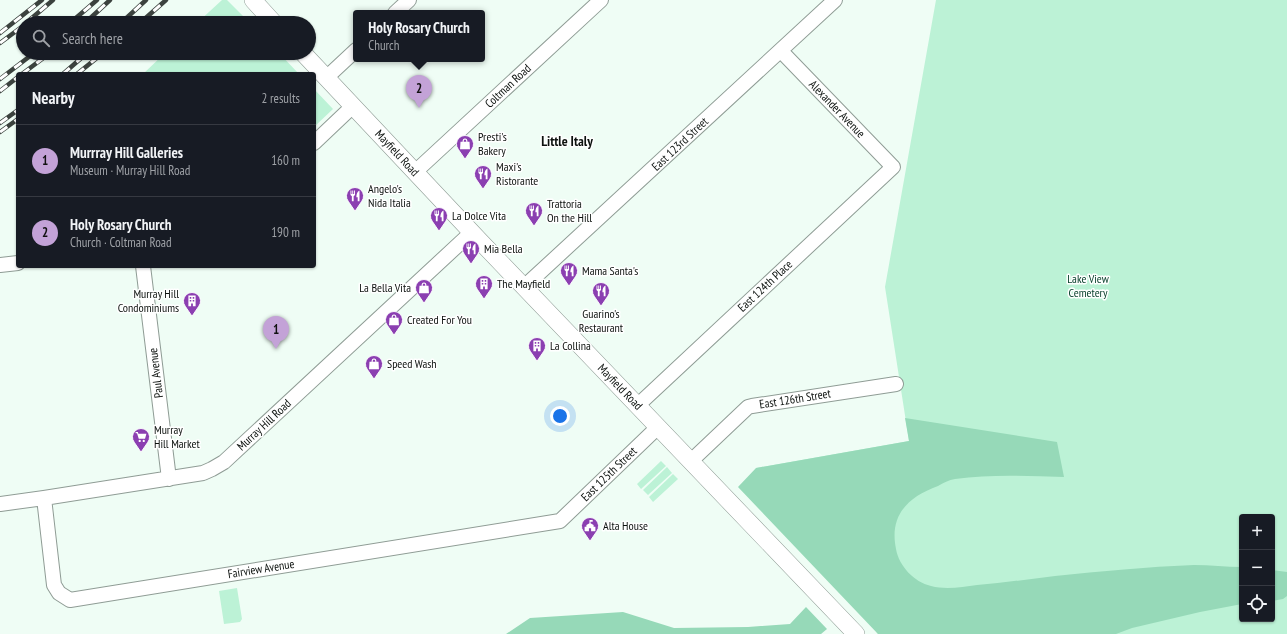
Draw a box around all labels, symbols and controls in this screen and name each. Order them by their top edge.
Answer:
popup [353,10,485,62]
search box [16,16,316,60]
text: Holy Rosary Church [368,18,470,37]
icon: search [30,27,52,49]
text: Search here [62,29,123,48]
text: Church [368,37,399,54]
street label: Coltman Road [482,61,534,111]
pin: 2 [406,75,432,108]
street label: Alexander Avenue [806,77,869,141]
text: Nearby [32,87,75,109]
text: 2 results [261,90,300,107]
street label: East 123rd Street [648,113,712,174]
street label: Mayfield Road [372,126,423,179]
place label: Presti's Bakery [478,129,507,158]
district label: Little Italy [541,132,593,150]
shop icon: Presti's Bakery [455,134,475,159]
text: Murrray Hill Galleries [70,143,183,162]
text: 1 [42,152,48,169]
text: 160 m [271,152,300,169]
place label: Maxi's Ristorante [496,159,538,188]
text: Museum · Murray Hill Road [70,162,190,179]
restaurant icon: Maxi's Ristorante [473,164,493,189]
place label: Angelo's Nida Italia [368,181,411,210]
restaurant icon: Angelo's Nida Italia [345,186,365,211]
place label: Trattoria On the Hill [547,196,592,225]
restaurant icon: Trattoria On the Hill [524,201,544,226]
restaurant icon: La Dolce Vita [429,206,449,231]
place label: La Dolce Vita [452,208,506,223]
text: Holy Rosary Church [70,215,172,234]
text: 2 [42,224,48,241]
text: 190 m [271,224,300,241]
text: Church · Coltman Road [70,234,172,251]
restaurant icon: Mia Bella [461,239,481,264]
place label: Mia Bella [484,241,523,256]
street label: East 124th Place [734,257,795,315]
restaurant icon: Mama Santa's [559,261,579,286]
place label: Mama Santa's [582,263,638,278]
park label: Lake View Cemetery [1067,271,1110,300]
building icon: The Mayfield [474,274,494,299]
place label: The Mayfield [497,276,550,291]
shop icon: La Bella Vita [414,278,434,303]
place label: La Bella Vita [359,280,411,295]
restaurant icon: Guarino's Restaurant [591,281,611,306]
place label: Murray Hill Condominiums [118,286,179,315]
building icon: Murray Hill Condominiums [182,291,202,316]
place label: Guarino's Restaurant [579,306,624,335]
shop icon: Created For You [384,310,404,335]
place label: Created For You [407,312,472,327]
pin: 1 [263,316,289,349]
building icon: La Collina [527,336,547,361]
place label: La Collina [550,338,591,353]
street label: Paul Avenue [145,347,166,399]
shop icon: Speed Wash [364,354,384,379]
place label: Speed Wash [387,356,437,371]
street label: Mayfield Road [595,361,646,413]
street label: East 126th Street [758,385,832,412]
street label: Murray Hill Road [233,396,294,454]
your location [550,406,570,426]
place label: Murray Hill Market [154,422,200,451]
supermarket icon: Murray Hill Market [131,427,151,452]
street label: East 125th Street [578,443,640,504]
map controls [1239,514,1275,622]
button: + [1239,514,1275,550]
public building icon: Alta House [580,516,600,541]
place label: Alta House [603,518,648,533]
button: − [1239,550,1275,586]
street label: Fairview Avenue [227,556,295,581]
button: locate [1239,586,1275,622]

